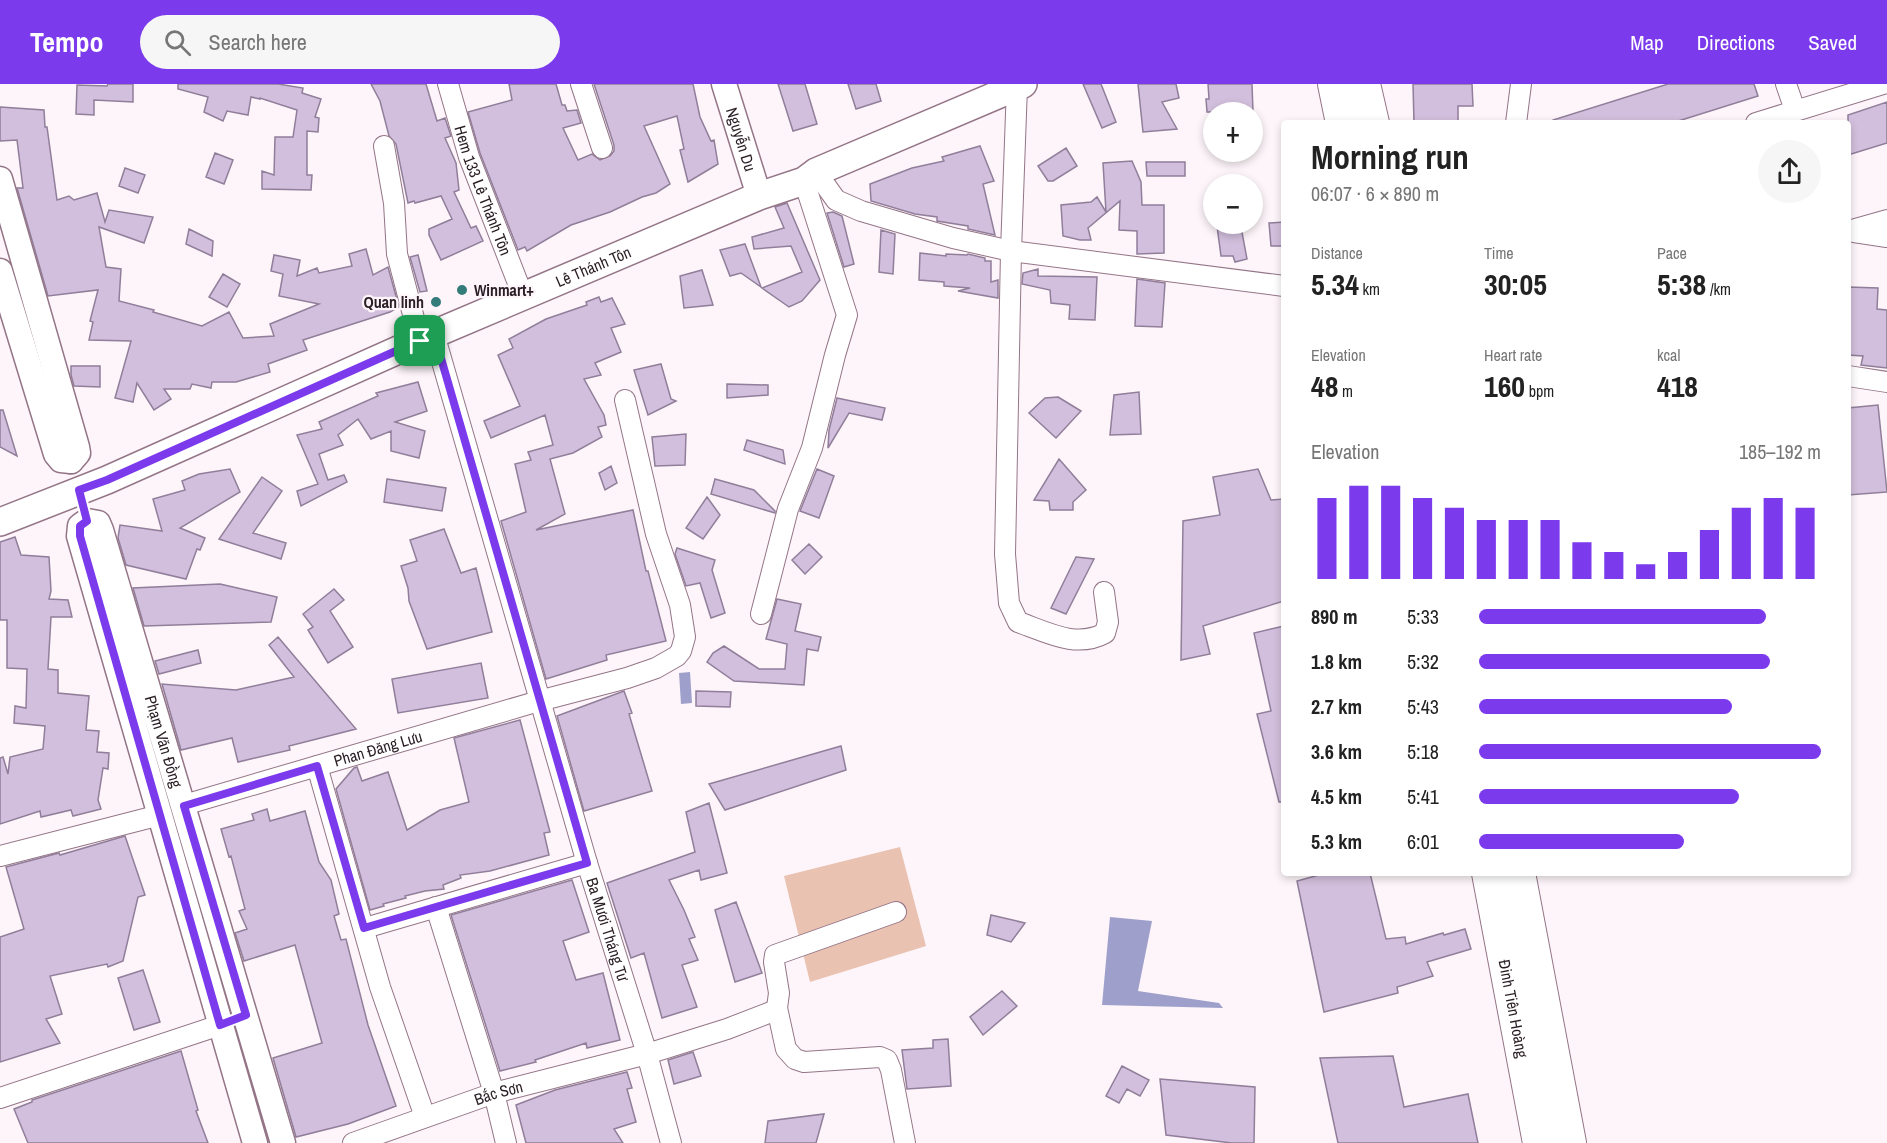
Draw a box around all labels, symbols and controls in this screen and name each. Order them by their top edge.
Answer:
search box [140,15,560,69]
text: Tempo [30,23,104,61]
icon: search [161,26,194,59]
text: Search here [209,27,307,57]
text: Map [1630,28,1664,57]
text: Directions [1697,28,1775,57]
text: Saved [1808,28,1857,57]
map controls [1203,102,1263,234]
button: + [1203,102,1263,162]
street label: Nguyễn Du [721,105,762,174]
street label: Hem 133 Lê Thánh Tôn [449,123,517,258]
text: Morning run [1311,135,1469,179]
button: share [1758,140,1821,203]
button: − [1203,174,1263,234]
text: 06:07 · 6 × 890 m [1311,180,1439,207]
street label: Lê Thánh Tôn [552,241,634,292]
text: Distance [1311,242,1363,264]
text: Time [1484,242,1514,264]
text: Pace [1657,242,1687,264]
text: 5.34 [1311,264,1359,304]
text: 30:05 [1484,264,1547,304]
text: 5:38 [1657,264,1706,304]
text: km [1359,278,1380,300]
text: /km [1706,278,1731,300]
place label: Winmart+ [474,279,534,301]
marker: Winmart+ [455,283,469,297]
place label: Quan linh [363,291,424,313]
marker: Quan linh [429,295,443,309]
pin [394,315,445,366]
icon: arrive [403,324,436,357]
text: Elevation [1311,344,1366,366]
text: Heart rate [1484,344,1542,366]
text: kcal [1657,344,1680,366]
text: 48 [1311,366,1338,406]
text: 160 [1484,366,1525,406]
text: 418 [1657,366,1698,406]
text: m [1338,380,1353,402]
text: bpm [1525,380,1554,402]
text: Elevation [1311,438,1379,465]
text: 185–192 m [1739,438,1821,465]
text: 890 m [1311,603,1358,630]
text: 5:33 [1407,603,1439,630]
text: 1.8 km [1311,648,1362,675]
text: 5:32 [1407,648,1439,675]
street label: Phạm Văn Đồng [140,693,188,791]
text: 2.7 km [1311,693,1362,720]
text: 5:43 [1407,693,1439,720]
street label: Phan Đăng Lưu [331,725,425,772]
text: 3.6 km [1311,738,1362,765]
text: 5:18 [1407,738,1439,765]
text: 4.5 km [1311,783,1362,810]
text: 5:41 [1407,783,1439,810]
text: 5.3 km [1311,828,1362,855]
text: 6:01 [1407,828,1439,855]
street label: Ba Mươi Tháng Tư [581,875,635,984]
street label: Đinh Tiên Hoàng [1494,958,1534,1060]
street label: Bắc Sơn [471,1075,525,1110]

